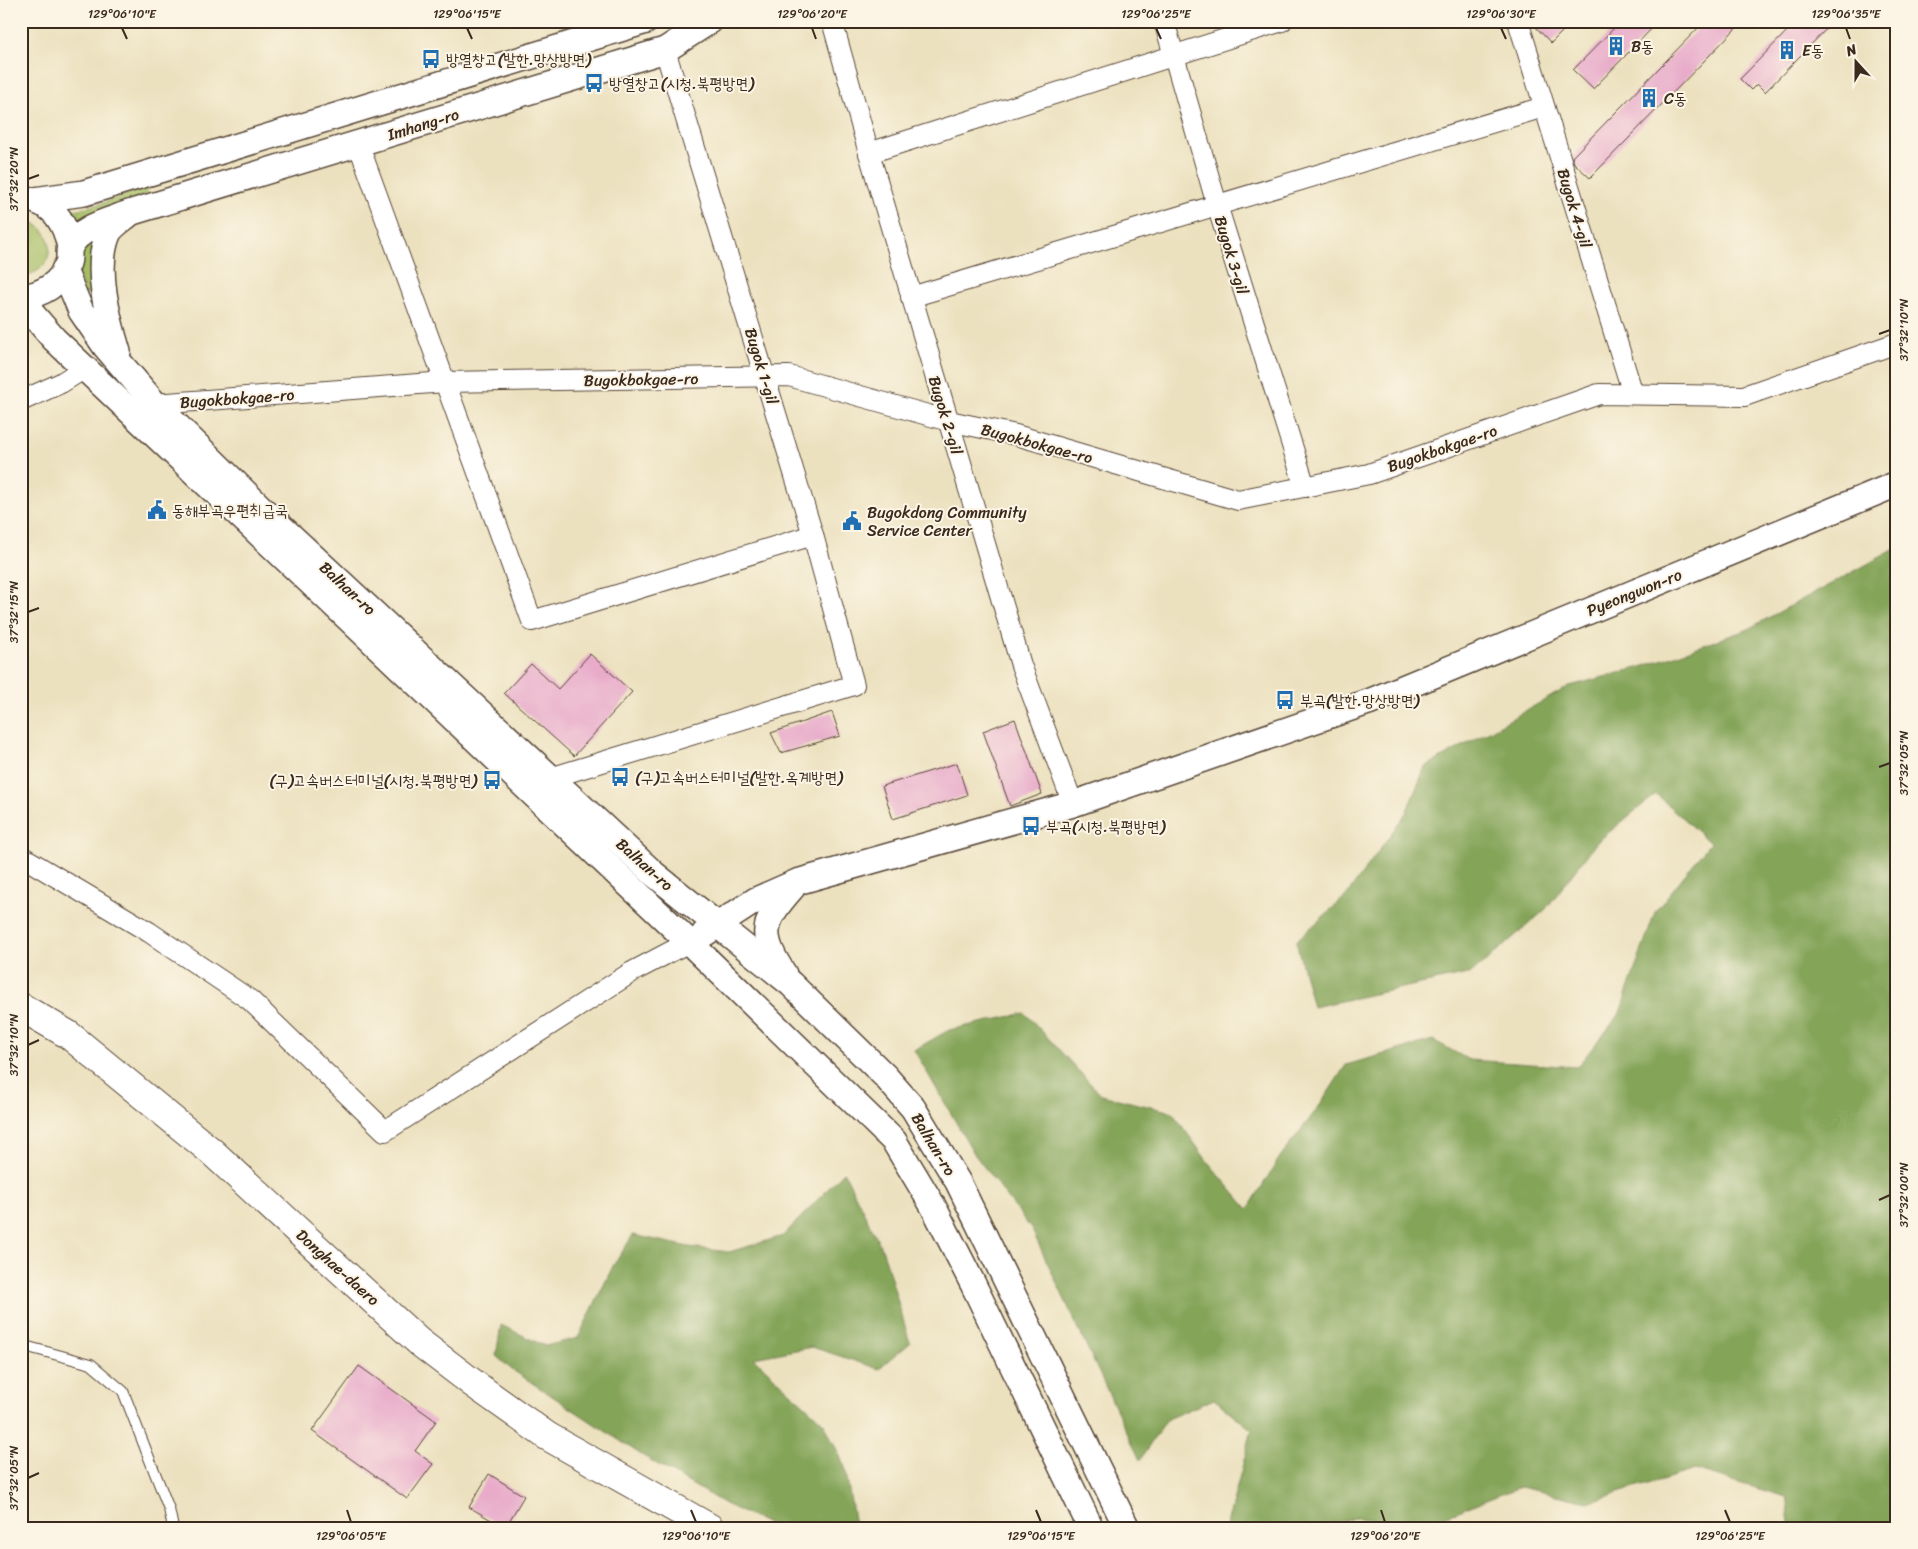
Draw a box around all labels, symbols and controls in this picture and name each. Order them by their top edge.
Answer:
text: 129°06'10"E [88,3,157,25]
text: 129°06'15"E [433,3,502,25]
text: 129°06'20"E [777,3,848,25]
text: 129°06'25"E [1121,3,1192,25]
text: 129°06'30"E [1466,3,1537,25]
text: 129°06'35"E [1811,3,1882,25]
place label: B동 [1631,32,1654,61]
building icon: B동 [1605,35,1627,57]
place label: E동 [1802,36,1824,65]
text: N [1842,37,1861,64]
north arrow [1830,38,1880,88]
building icon: E동 [1776,39,1798,61]
place label: 방열창고(발한.망상방면) [446,45,592,74]
bus stop icon: 방열창고(발한.망상방면) [420,48,442,70]
place label: 방열창고(시청.북평방면) [609,69,755,98]
bus stop icon: 방열창고(시청.북평방면) [583,72,605,94]
place label: C동 [1664,84,1687,113]
building icon: C동 [1638,87,1660,109]
street label: Imhang-ro [383,100,463,149]
text: 37°32'20"N [3,146,25,211]
street label: Bugok 4-gil [1549,165,1601,252]
street label: Bugok 3-gil [1206,212,1257,298]
text: 37°32'10"N [1893,298,1915,361]
street label: Bugok 1-gil [736,324,787,409]
street label: Bugokbokgae-ro [583,364,699,395]
street label: Bugok 2-gil [920,372,971,459]
street label: Bugokbokgae-ro [179,380,295,417]
street label: Bugokbokgae-ro [978,415,1096,472]
street label: Bugokbokgae-ro [1383,416,1501,481]
place label: 동해부곡우편취급국 [172,496,288,525]
place label: Bugokdong Community Service Center [867,498,1027,545]
public building icon: 동해부곡우편취급국 [146,499,168,521]
public building icon: Bugokdong Community Service Center [841,510,863,532]
street label: Balhan-ro [312,554,383,623]
street label: Pyeongwon-ro [1582,560,1686,625]
text: 37°32'15"N [3,580,25,643]
place label: 부곡(발한.망상방면) [1300,686,1420,715]
bus stop icon: 부곡(발한.망상방면) [1274,689,1296,711]
text: 37°32'05"N [1893,730,1915,795]
place label: (구)고속버스터미널(발한.옥계방면) [635,763,844,792]
place label: (구)고속버스터미널(시청.북평방면) [269,766,478,795]
bus stop icon: (구)고속버스터미널(발한.옥계방면) [609,766,631,788]
bus stop icon: (구)고속버스터미널(시청.북평방면) [481,769,503,791]
place label: 부곡(시청.북평방면) [1046,812,1166,841]
bus stop icon: 부곡(시청.북평방면) [1020,815,1042,837]
street label: Balhan-ro [609,830,680,899]
text: 37°32'10"N [3,1013,25,1076]
street label: Balhan-ro [903,1107,964,1182]
text: 37°32'00"N [1893,1162,1915,1228]
street label: Donghae-daero [289,1221,386,1313]
text: 37°32'05"N [3,1445,25,1510]
text: 129°06'05"E [316,1525,387,1547]
text: 129°06'10"E [662,1525,731,1547]
text: 129°06'15"E [1007,1525,1076,1547]
text: 129°06'20"E [1350,1525,1421,1547]
text: 129°06'25"E [1695,1525,1766,1547]

